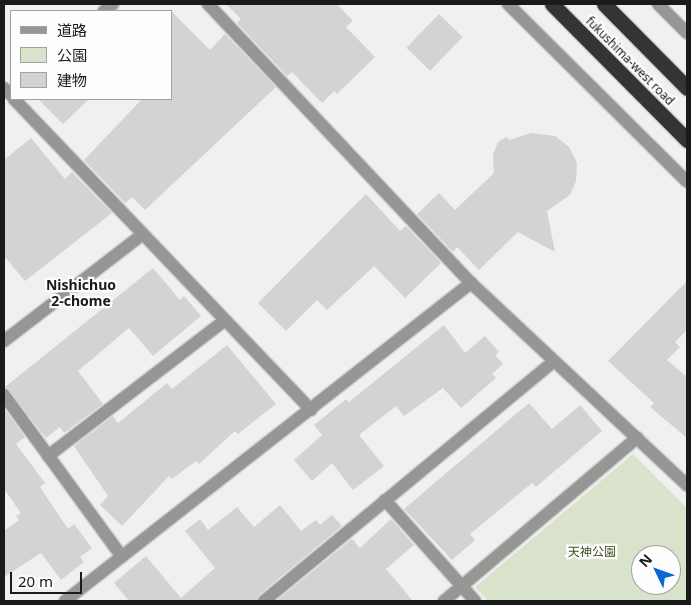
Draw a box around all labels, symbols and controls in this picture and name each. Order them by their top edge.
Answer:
legend [10,10,172,100]
street label: fukushima-west road [583,14,677,108]
text: 道路 [57,20,87,40]
text: 公園 [57,45,87,65]
text: 建物 [57,70,87,90]
district label: Nishichuo 2-chome [46,277,116,310]
park label: 天神公園 [568,545,616,559]
north arrow [631,545,681,595]
text: N [634,550,656,571]
scale bar [12,562,85,594]
text: 20 m [18,571,53,591]

